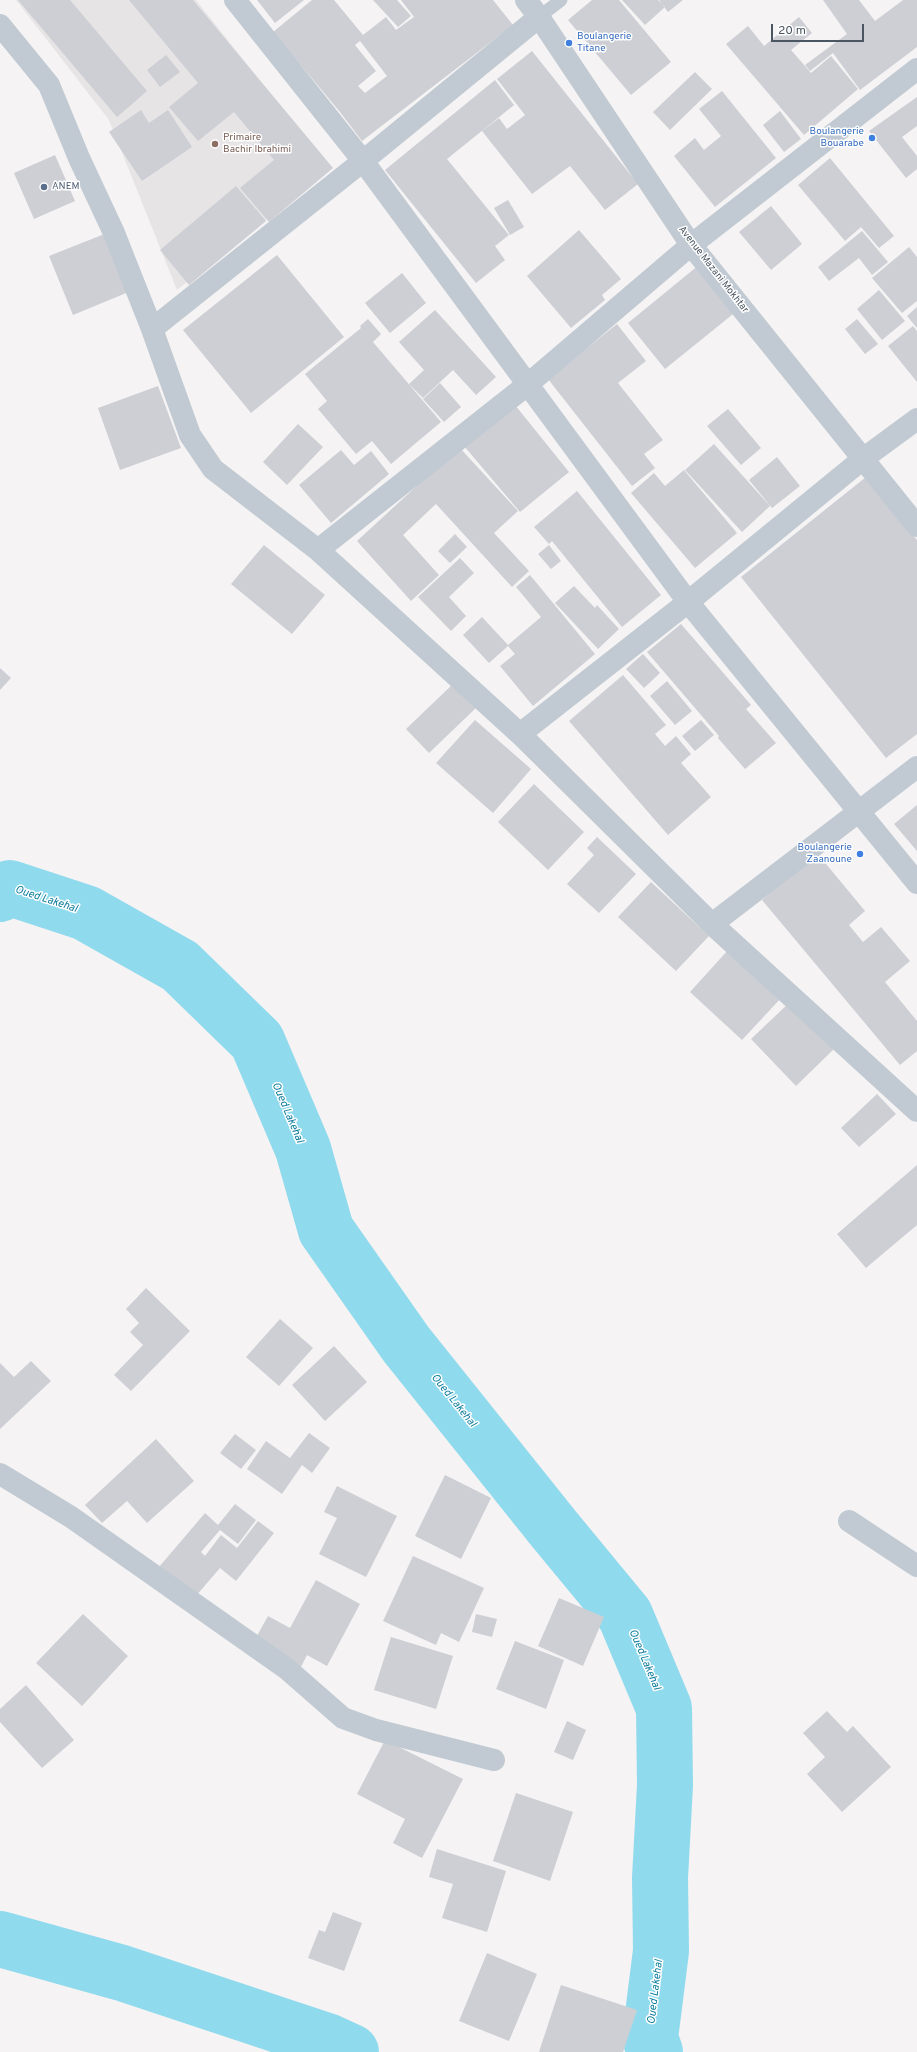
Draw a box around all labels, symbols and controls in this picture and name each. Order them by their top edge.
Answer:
scale bar [773,16,866,42]
text: 20 m [778,23,806,39]
place label: Boulangerie Titane [577,31,631,54]
marker: Boulangerie Titane [564,38,574,48]
place label: Boulangerie Bouarabe [810,126,864,150]
place label: Primaire Bachir Ibrahimi [223,132,291,156]
marker: Boulangerie Bouarabe [867,133,877,143]
marker: Primaire Bachir Ibrahimi [210,139,220,149]
place label: ANEM [52,181,80,193]
marker: ANEM [39,182,49,192]
street label: Avenue Mazani Mokhtar [675,224,751,316]
place label: Boulangerie Zaanoune [798,842,852,866]
marker: Boulangerie Zaanoune [855,849,865,859]
water label: Oued Lakehal [13,884,79,916]
water label: Oued Lakehal [268,1081,306,1145]
water label: Oued Lakehal [427,1372,479,1430]
water label: Oued Lakehal [625,1628,663,1692]
water label: Oued Lakehal [646,1959,666,2025]

